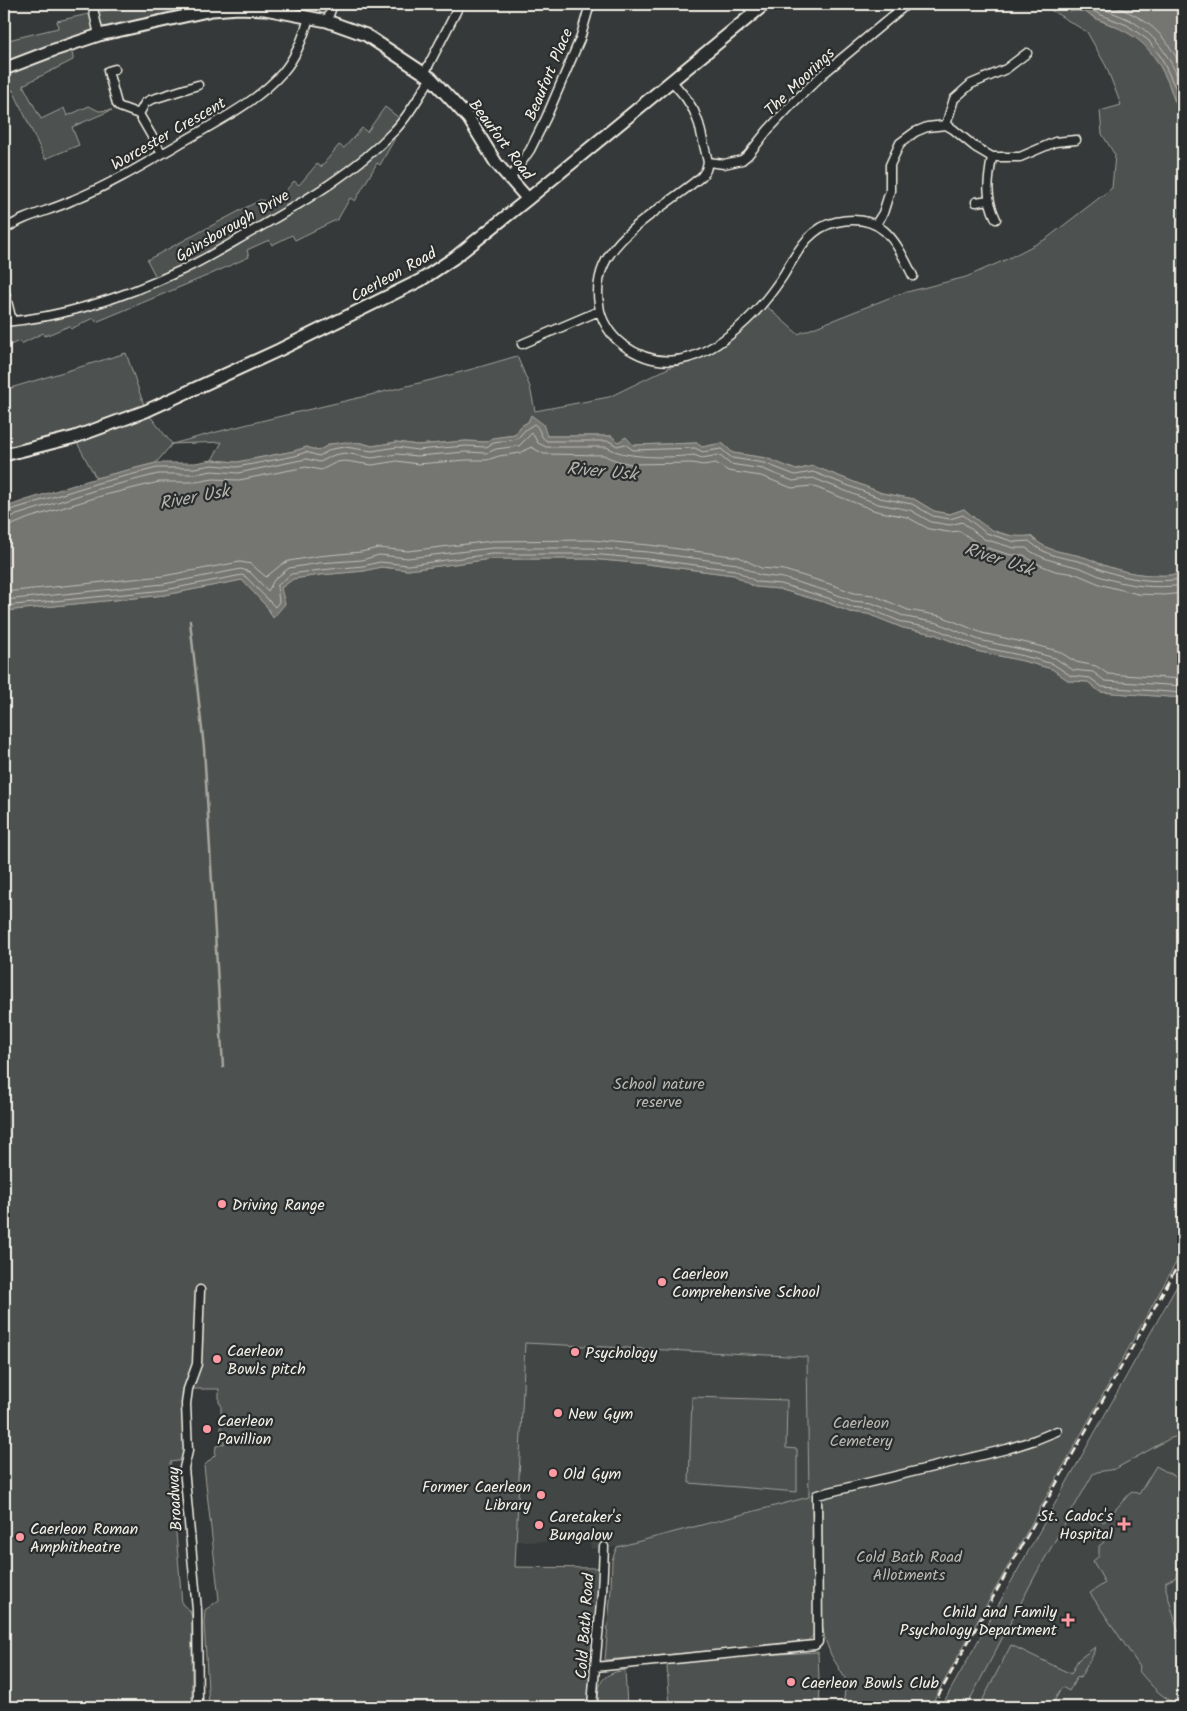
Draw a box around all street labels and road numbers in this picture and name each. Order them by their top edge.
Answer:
street label: Beaufort Place [519,25,580,125]
street label: The Moorings [759,42,841,122]
street label: Worcester Crescent [107,91,232,177]
street label: Beaufort Road [462,94,540,187]
street label: Gainsborough Drive [171,183,295,269]
street label: Caerleon Road [346,241,442,309]
street label: Broadway [161,1466,190,1532]
street label: Cold Bath Road [569,1571,602,1680]

